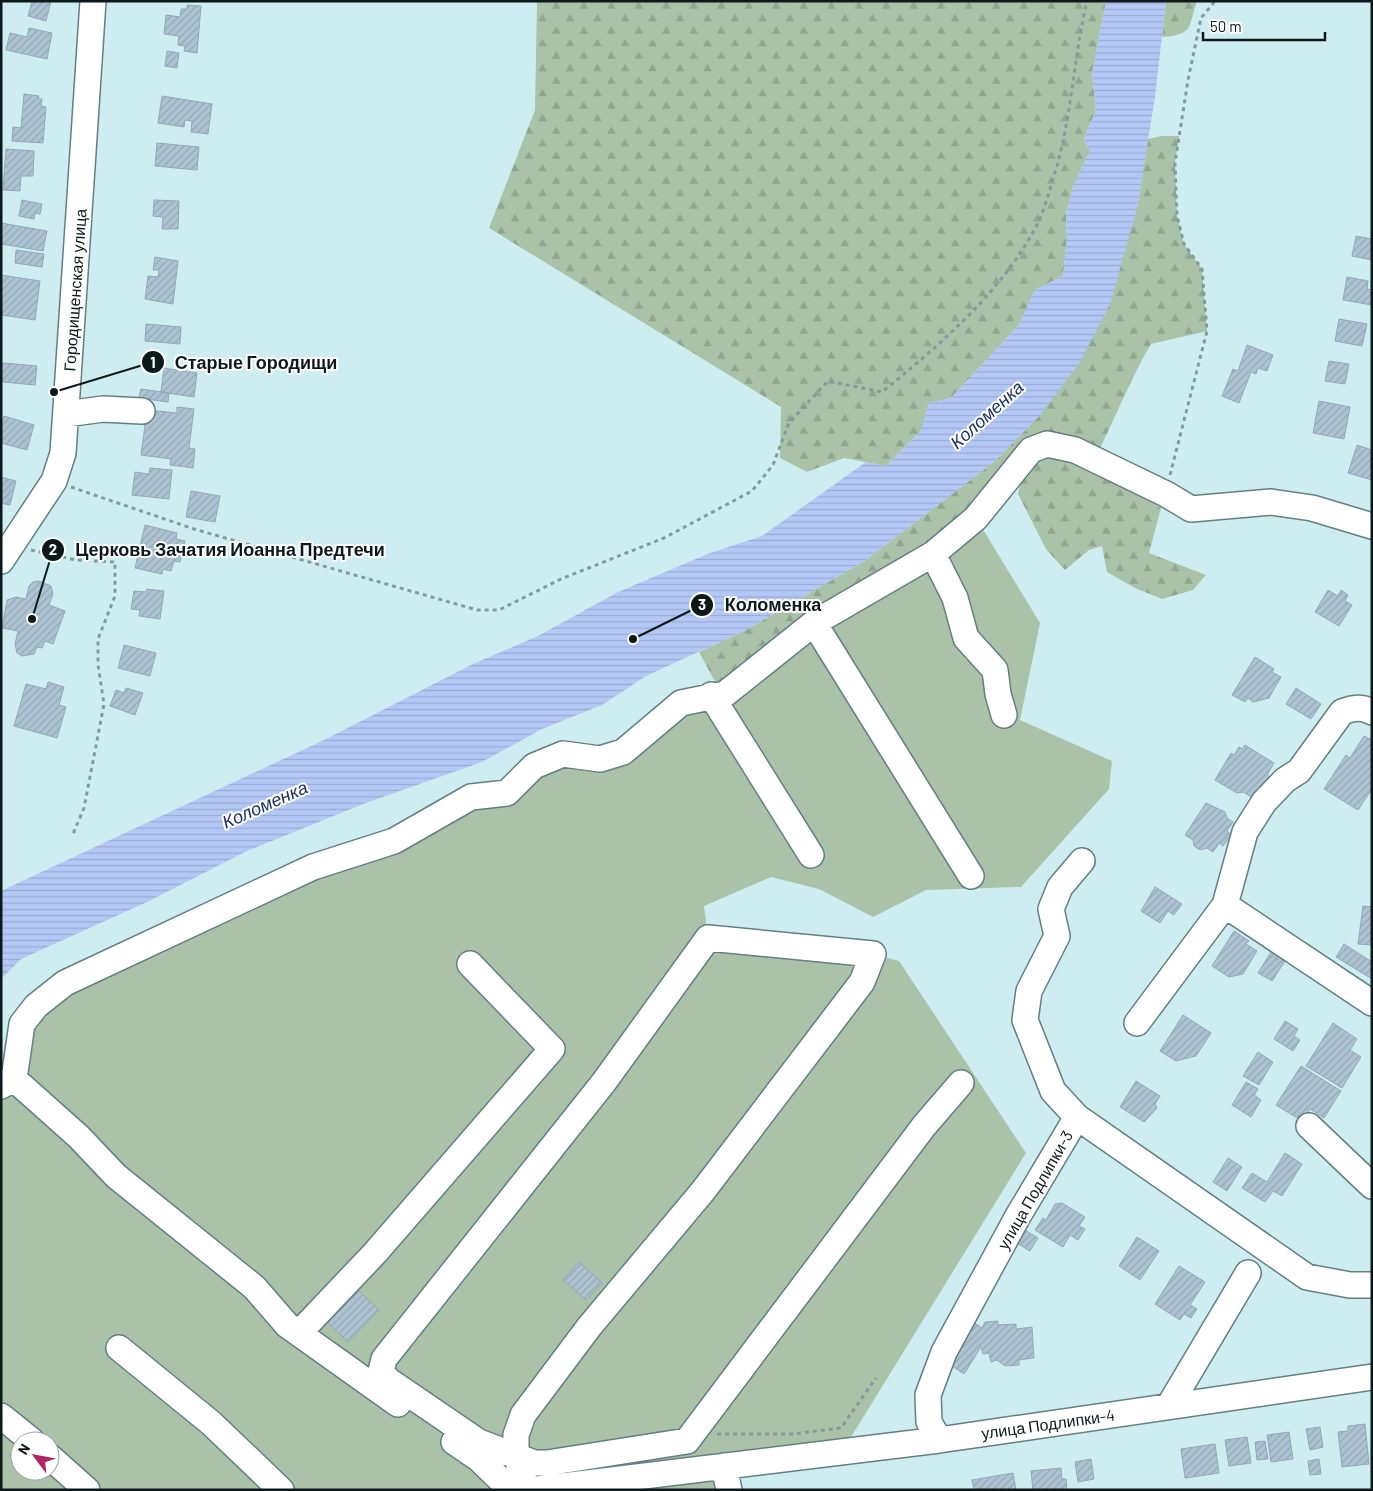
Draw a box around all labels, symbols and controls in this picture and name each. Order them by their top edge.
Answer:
scale bar [1203,10,1326,42]
text: 50 m [1210,17,1242,35]
street label: Городищенская улица [59,208,90,372]
callout: Старые Городищи [140,346,348,379]
text: Старые Городищи [175,351,337,373]
text: 1 [150,353,156,371]
water label: Коломенка [945,376,1028,453]
callout: Церковь Зачатия Иоанна Предтечи [40,533,395,566]
text: Церковь Зачатия Иоанна Предтечи [75,538,385,560]
text: 2 [49,540,57,558]
callout: Коломенка [690,588,832,621]
text: Коломенка [725,593,822,615]
text: 3 [698,595,706,613]
water label: Коломенка [218,775,311,833]
street label: улица Подлипки-3 [993,1127,1076,1253]
street label: улица Подлипки-4 [980,1405,1116,1442]
north arrow [10,1431,60,1481]
text: N [14,1440,33,1457]

